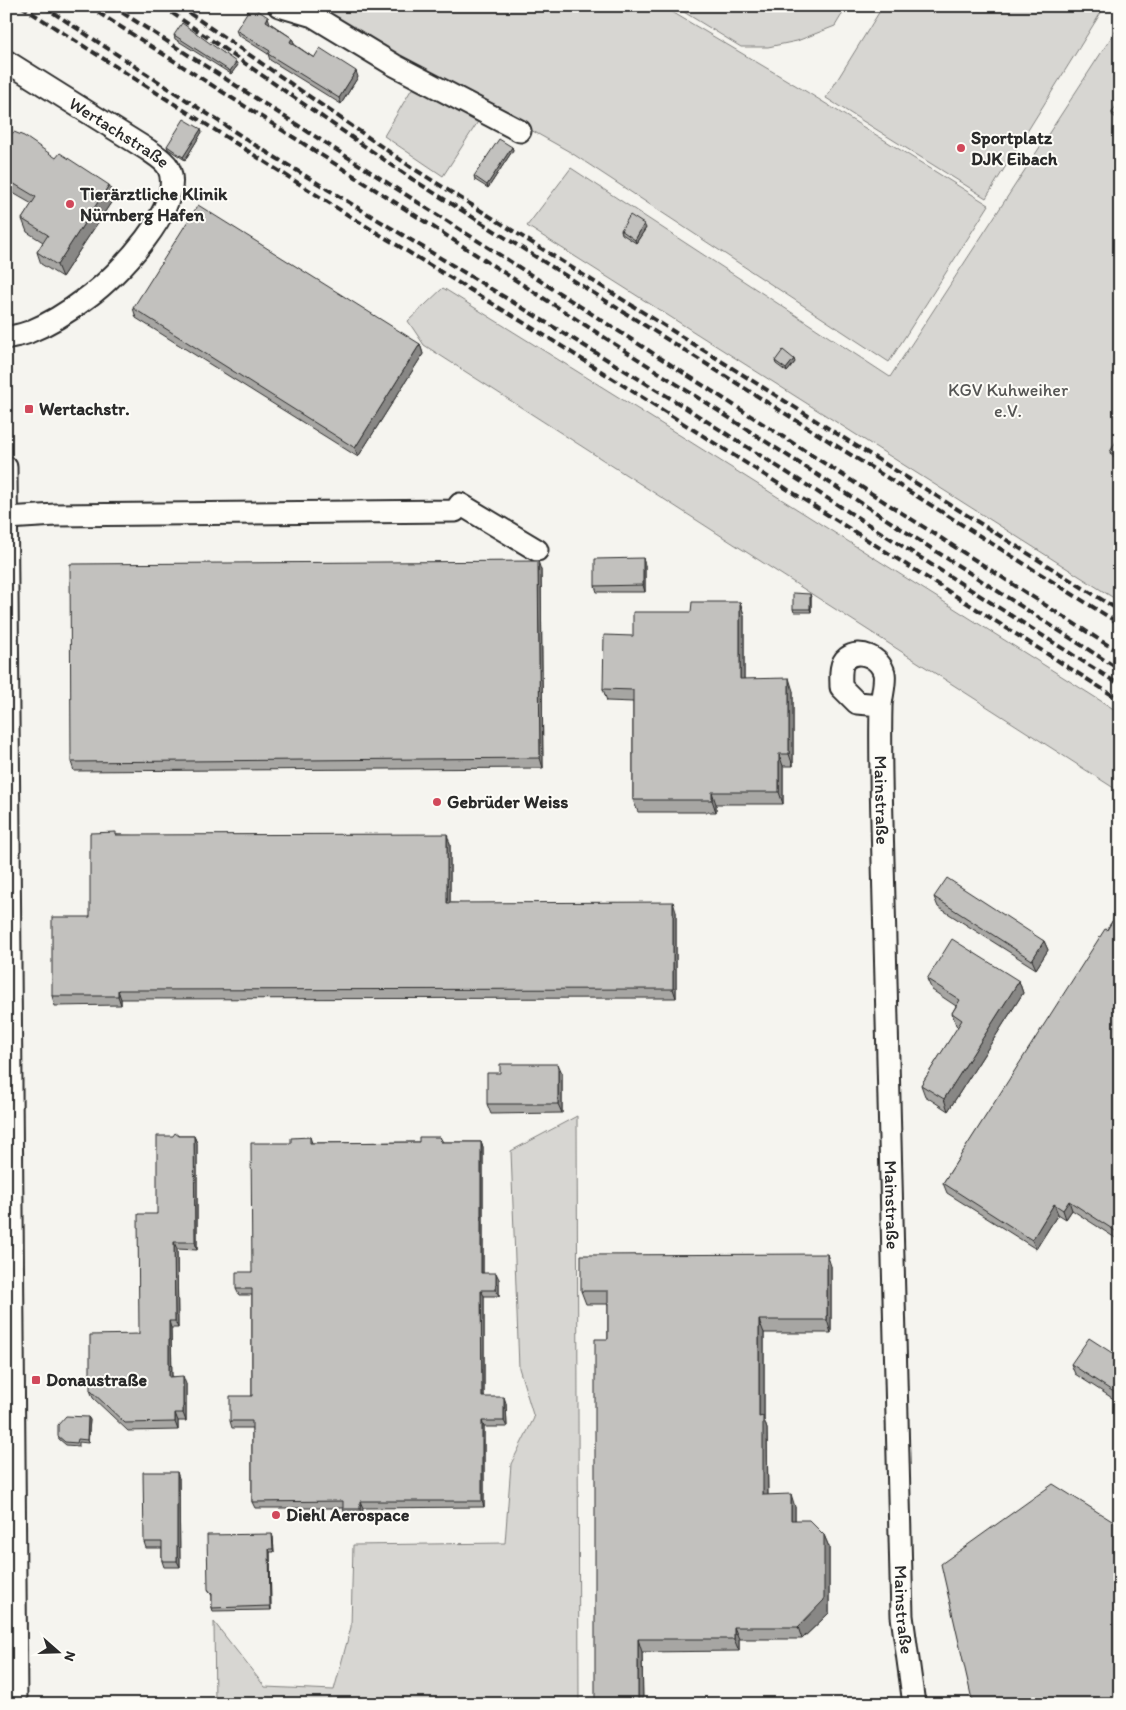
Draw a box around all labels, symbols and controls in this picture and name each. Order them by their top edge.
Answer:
street label: Wertachstraße [65,92,175,173]
place label: Sportplatz DJK Eibach [971,127,1058,170]
marker: Sportplatz DJK Eibach [955,142,967,154]
place label: Tierärztliche Klinik Nürnberg Hafen [79,183,228,226]
marker: Tierärztliche Klinik Nürnberg Hafen [64,198,76,210]
park label: KGV Kuhweiher e.V. [948,379,1069,422]
place label: Wertachstr. [39,398,130,420]
marker: Wertachstr. [23,403,35,415]
street label: Mainstraße [870,755,894,845]
place label: Gebrüder Weiss [447,791,568,813]
marker: Gebrüder Weiss [431,796,443,808]
street label: Mainstraße [880,1160,904,1250]
place label: Donaustraße [46,1369,148,1391]
marker: Donaustraße [30,1374,42,1386]
place label: Diehl Aerospace [286,1504,410,1526]
marker: Diehl Aerospace [270,1509,282,1521]
street label: Mainstraße [890,1565,918,1656]
north arrow [32,1628,82,1678]
text: N [60,1649,79,1664]

